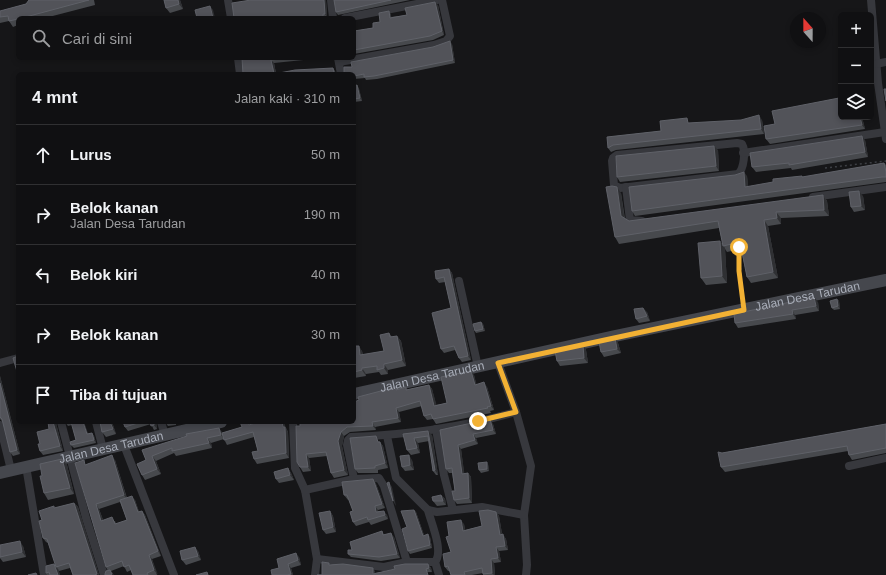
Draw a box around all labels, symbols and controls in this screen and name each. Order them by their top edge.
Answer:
north arrow [790,12,826,48]
map controls [838,12,874,120]
button: + [838,12,874,48]
search box [16,16,356,60]
icon: search [30,27,52,49]
text: Cari di sini [62,30,132,47]
button: − [838,48,874,84]
button: layers [838,84,874,120]
text: 4 mnt [32,88,77,107]
text: Jalan kaki · 310 m [235,91,340,106]
icon: ahead [32,144,54,166]
text: Lurus [70,146,112,163]
text: 50 m [311,147,340,162]
text: Belok kanan [70,199,158,216]
icon: right [32,204,54,226]
text: 190 m [304,207,340,222]
text: Jalan Desa Tarudan [70,216,185,231]
route start [730,238,748,256]
icon: left [32,264,54,286]
text: Belok kiri [70,266,138,283]
text: 40 m [311,267,340,282]
street label: Jalan Desa Tarudan [754,279,861,314]
icon: right [32,324,54,346]
text: Belok kanan [70,326,158,343]
text: 30 m [311,327,340,342]
street label: Jalan Desa Tarudan [379,358,486,395]
icon: arrive [32,384,54,406]
text: Tiba di tujuan [70,386,167,403]
route end [469,412,487,430]
street label: Jalan Desa Tarudan [58,429,165,466]

